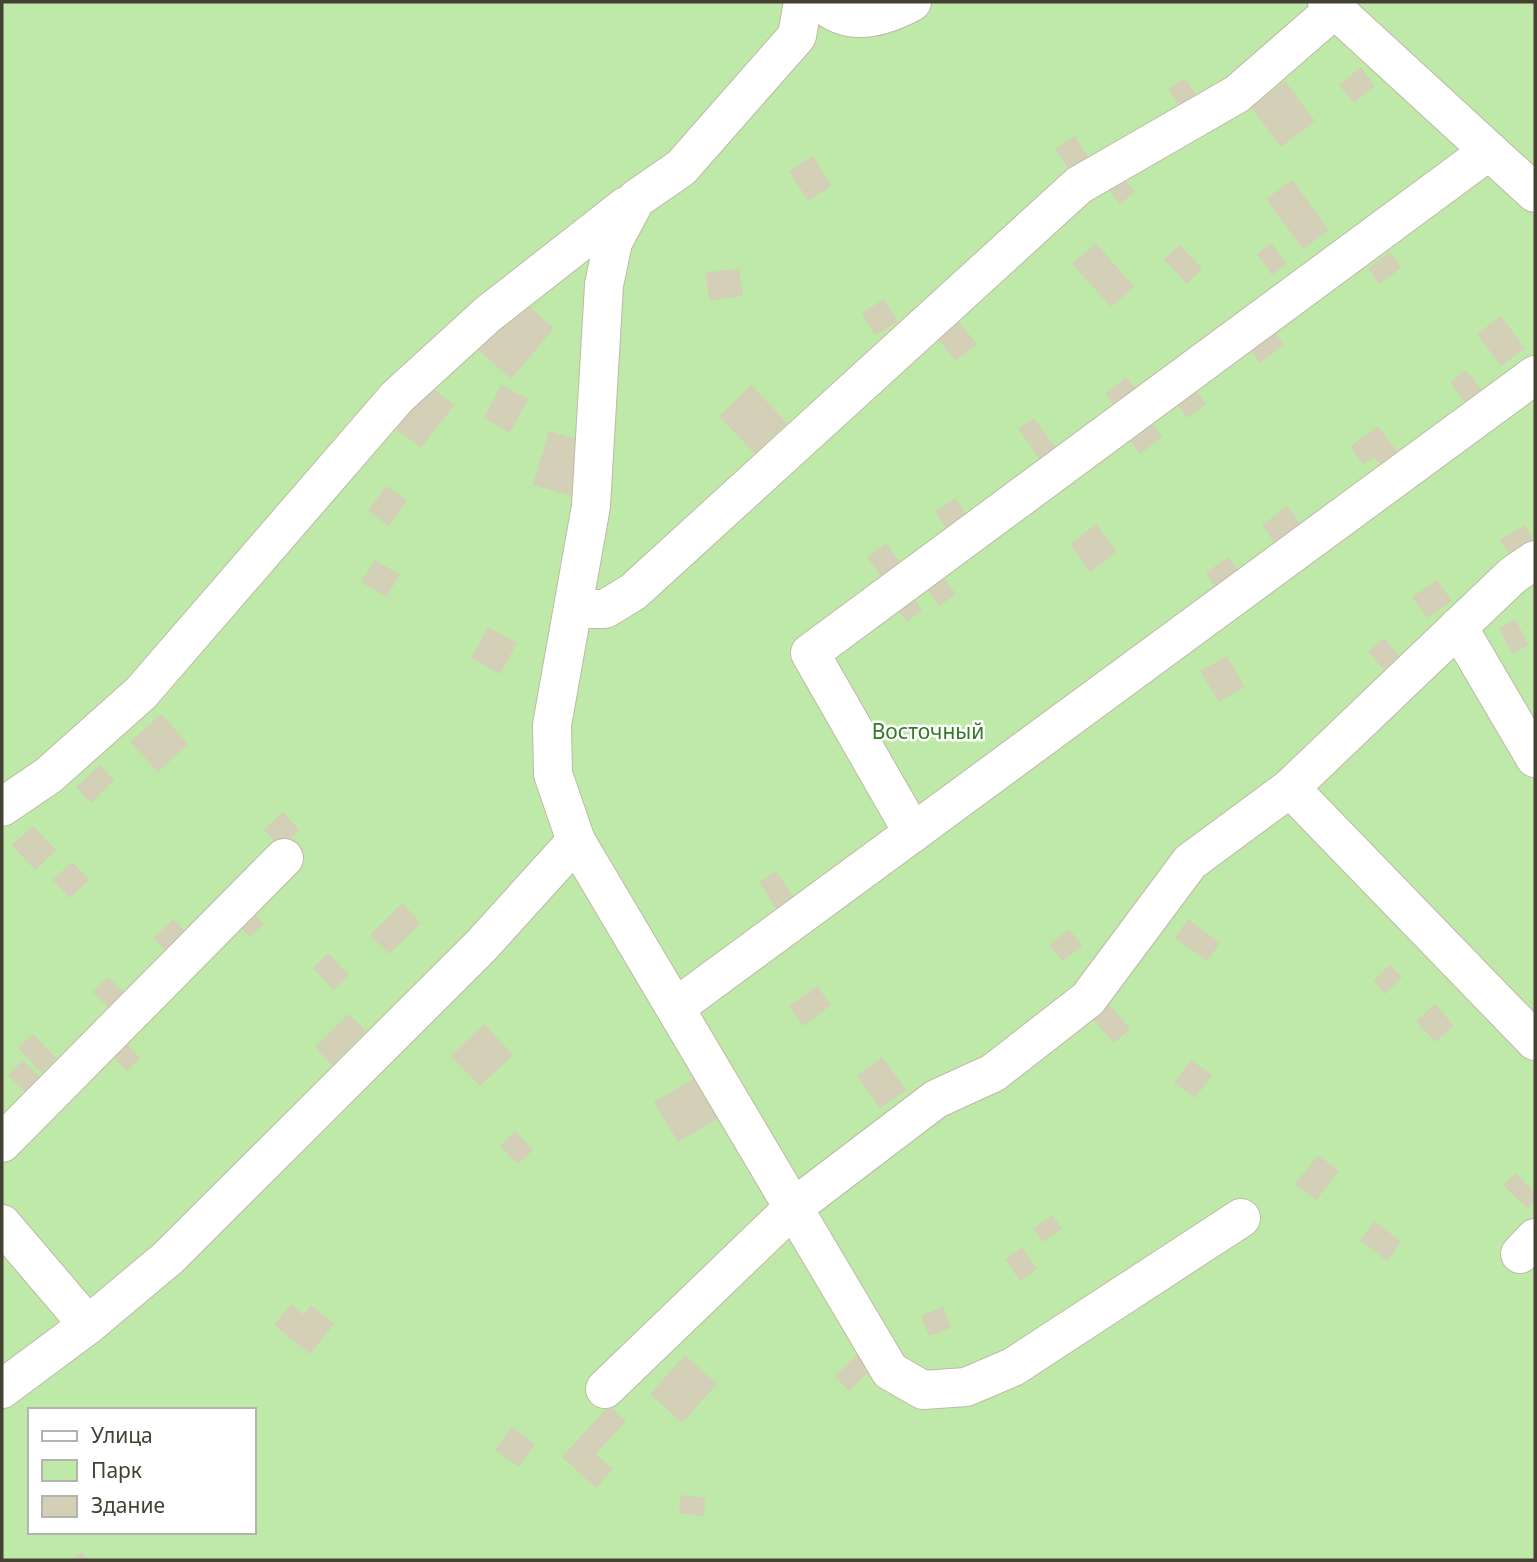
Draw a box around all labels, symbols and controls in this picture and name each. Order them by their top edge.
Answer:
park label: Восточный [872,717,984,745]
legend [28,1408,256,1534]
text: Улица [91,1421,153,1449]
text: Парк [91,1456,142,1484]
text: Здание [91,1491,165,1519]

